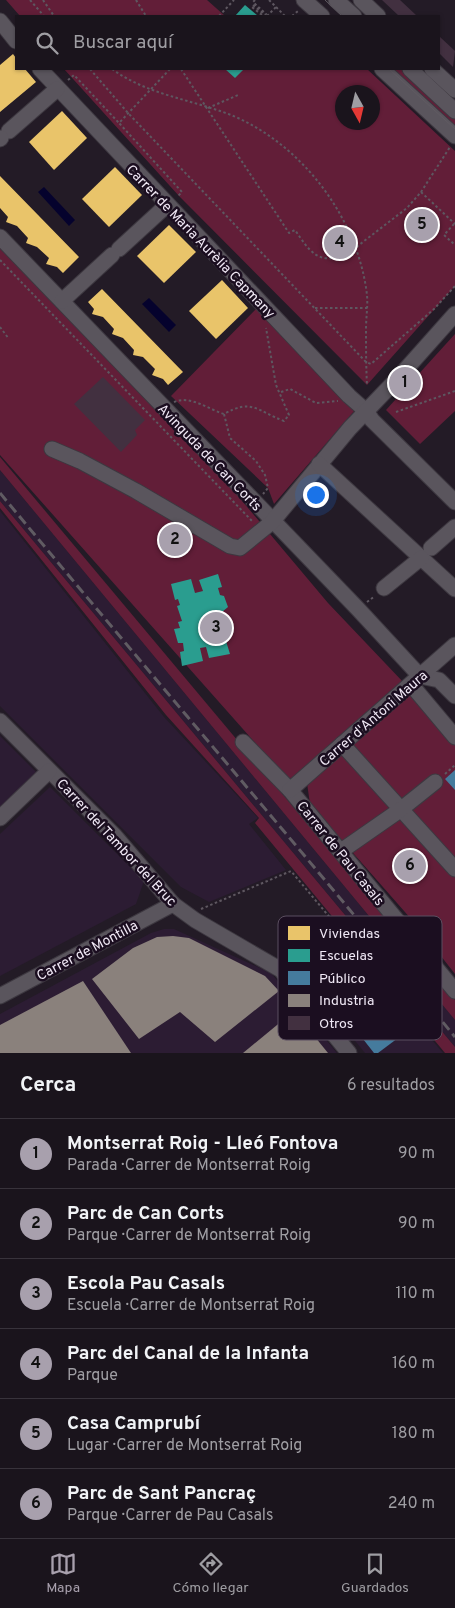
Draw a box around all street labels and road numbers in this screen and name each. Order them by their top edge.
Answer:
street label: Carrer de Maria Aurèlia Capmany [122,162,278,322]
street label: Avinguda de Can Corts [153,401,265,515]
street label: Carrer d'Antoni Maura [316,667,432,771]
street label: Carrer del Tambor del Bruc [52,776,179,910]
street label: Carrer de Pau Casals [292,798,387,910]
street label: Carrer de Montilla [34,917,141,985]

